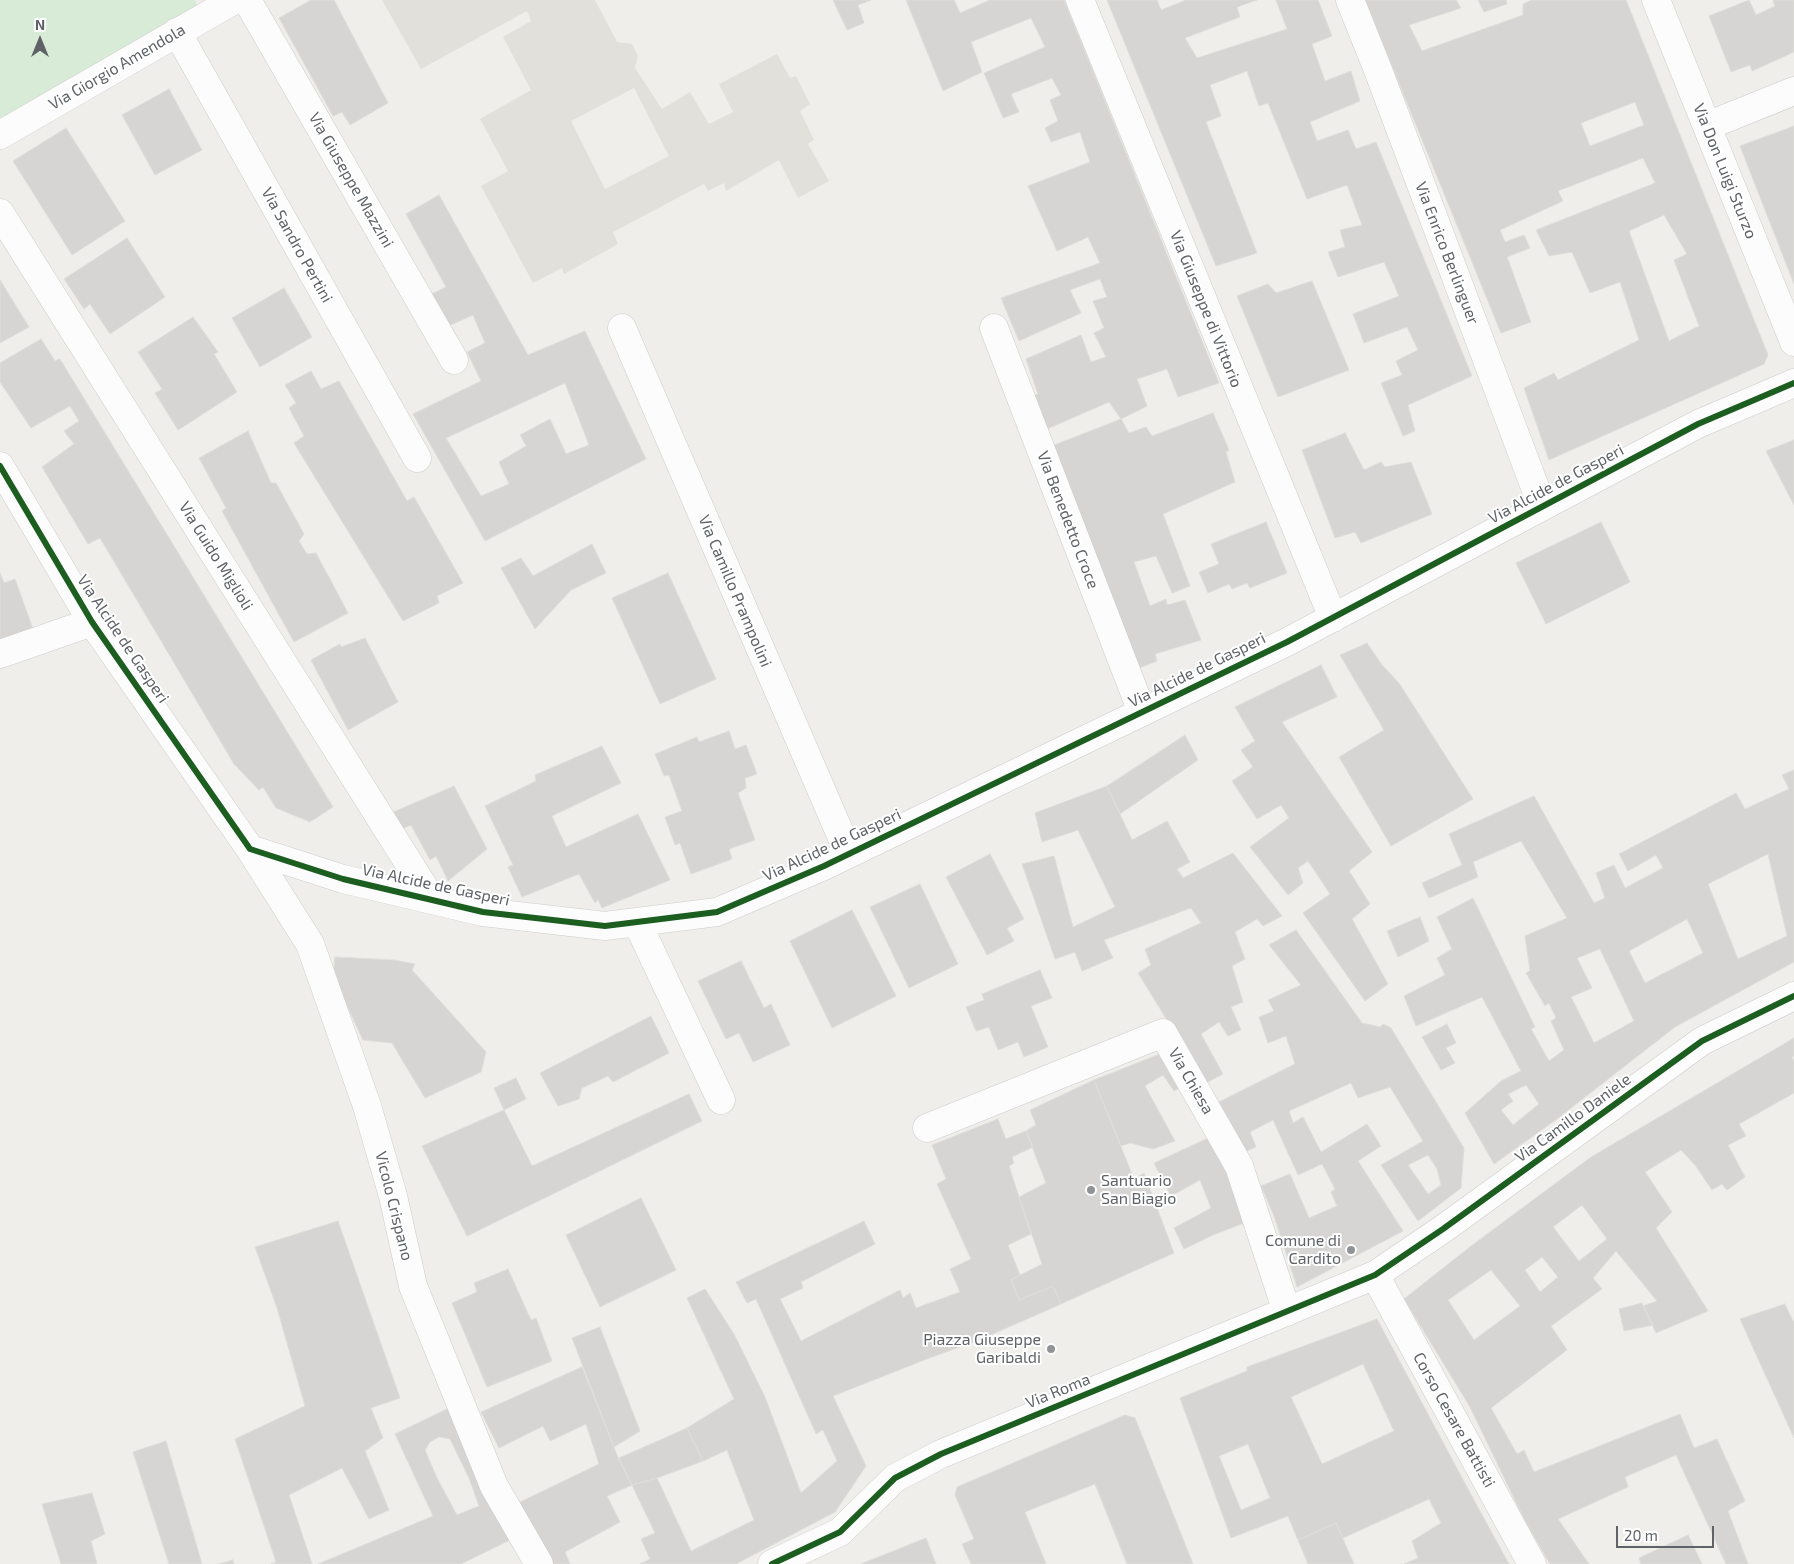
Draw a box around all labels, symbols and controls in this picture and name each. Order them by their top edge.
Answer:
north arrow [15,15,65,65]
text: N [35,16,45,33]
street label: Via Giorgio Amendola [45,20,189,114]
street label: Via Don Luigi Sturzo [1689,101,1761,241]
street label: Via Giuseppe Mazzini [304,109,398,251]
street label: Via Enrico Berlinguer [1411,179,1483,327]
street label: Via Sandro Pertini [257,184,337,306]
street label: Via Giuseppe di Vittorio [1166,228,1246,390]
street label: Via Alcide de Gasperi [1485,440,1627,528]
street label: Via Benedetto Croce [1033,449,1103,591]
street label: Via Guido Miglioli [175,498,257,614]
street label: Via Camillo Prampolini [694,512,776,670]
street label: Via Alcide de Gasperi [73,571,173,707]
street label: Via Alcide de Gasperi [1125,628,1269,712]
street label: Via Alcide de Gasperi [760,805,904,885]
street label: Via Alcide de Gasperi [360,860,512,910]
street label: Via Chiesa [1164,1044,1218,1118]
street label: Via Camillo Daniele [1511,1069,1635,1167]
street label: Vicolo Crispano [371,1149,417,1263]
place label: Santuario San Biagio [1101,1171,1176,1209]
marker: Santuario San Biagio [1085,1184,1097,1196]
place label: Comune di Cardito [1265,1231,1341,1269]
marker: Comune di Cardito [1345,1244,1357,1256]
place label: Piazza Giuseppe Garibaldi [923,1330,1041,1368]
marker: Piazza Giuseppe Garibaldi [1045,1343,1057,1355]
street label: Corso Cesare Battisti [1409,1349,1499,1491]
street label: Via Roma [1023,1369,1093,1413]
scale bar [1619,1516,1716,1548]
text: 20 m [1624,1526,1658,1544]

